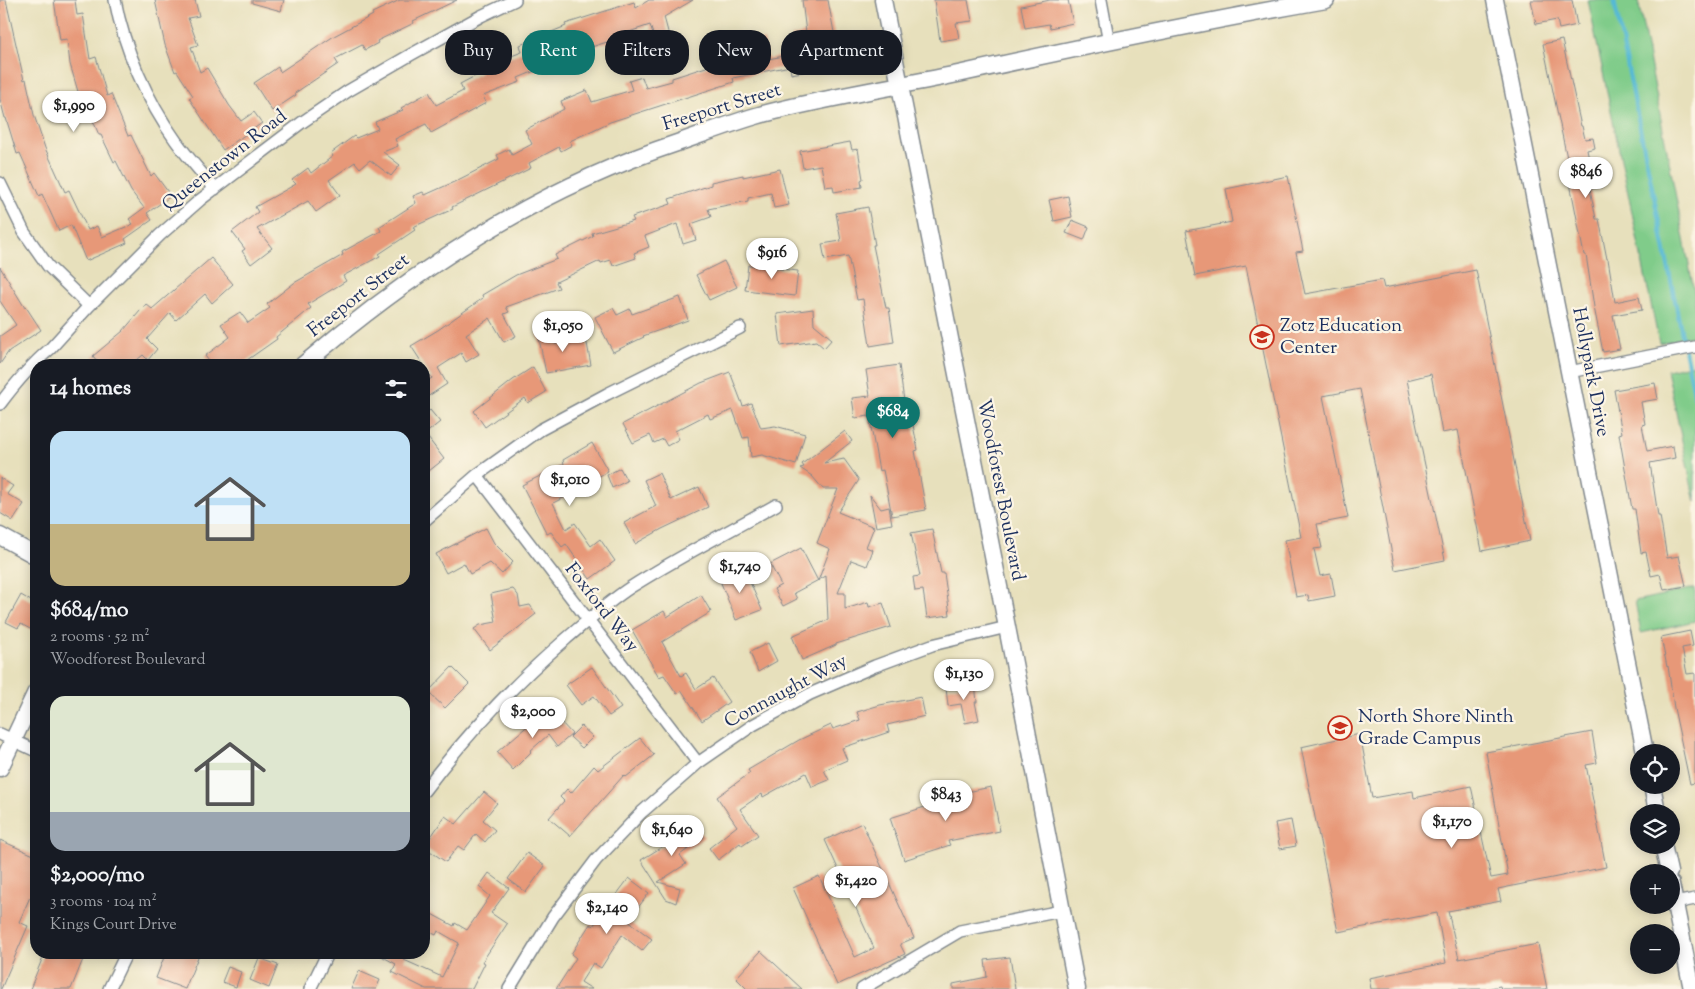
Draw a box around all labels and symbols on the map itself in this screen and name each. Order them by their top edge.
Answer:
street label: Freeport Street [659,77,785,139]
pin: $1,990 [33,90,115,133]
street label: Queenstown Road [157,103,293,218]
pin: $846 [1556,156,1616,199]
pin: $916 [742,238,802,280]
street label: Freeport Street [302,247,416,344]
street label: Hollypark Drive [1564,305,1616,439]
pin: $1,050 [522,310,604,353]
place label: Zotz Education Center [1280,313,1402,362]
school or university icon: Zotz Education Center [1249,324,1275,350]
pin: $684 [863,396,923,439]
street label: Woodforest Boulevard [969,397,1031,583]
pin: $1,010 [529,464,611,507]
pin: $1,740 [699,552,781,594]
street label: Foxford Way [557,557,645,659]
street label: Connaught Way [720,648,853,736]
pin: $1,130 [923,658,1005,701]
pin: $2,000 [492,696,574,739]
place label: North Shore Ninth Grade Campus [1358,704,1514,753]
school or university icon: North Shore Ninth Grade Campus [1327,715,1353,741]
pin: $843 [916,780,976,822]
pin: $1,170 [1411,806,1493,849]
pin: $1,640 [631,814,713,857]
pin: $1,420 [815,866,897,908]
pin: $2,140 [566,892,648,935]

